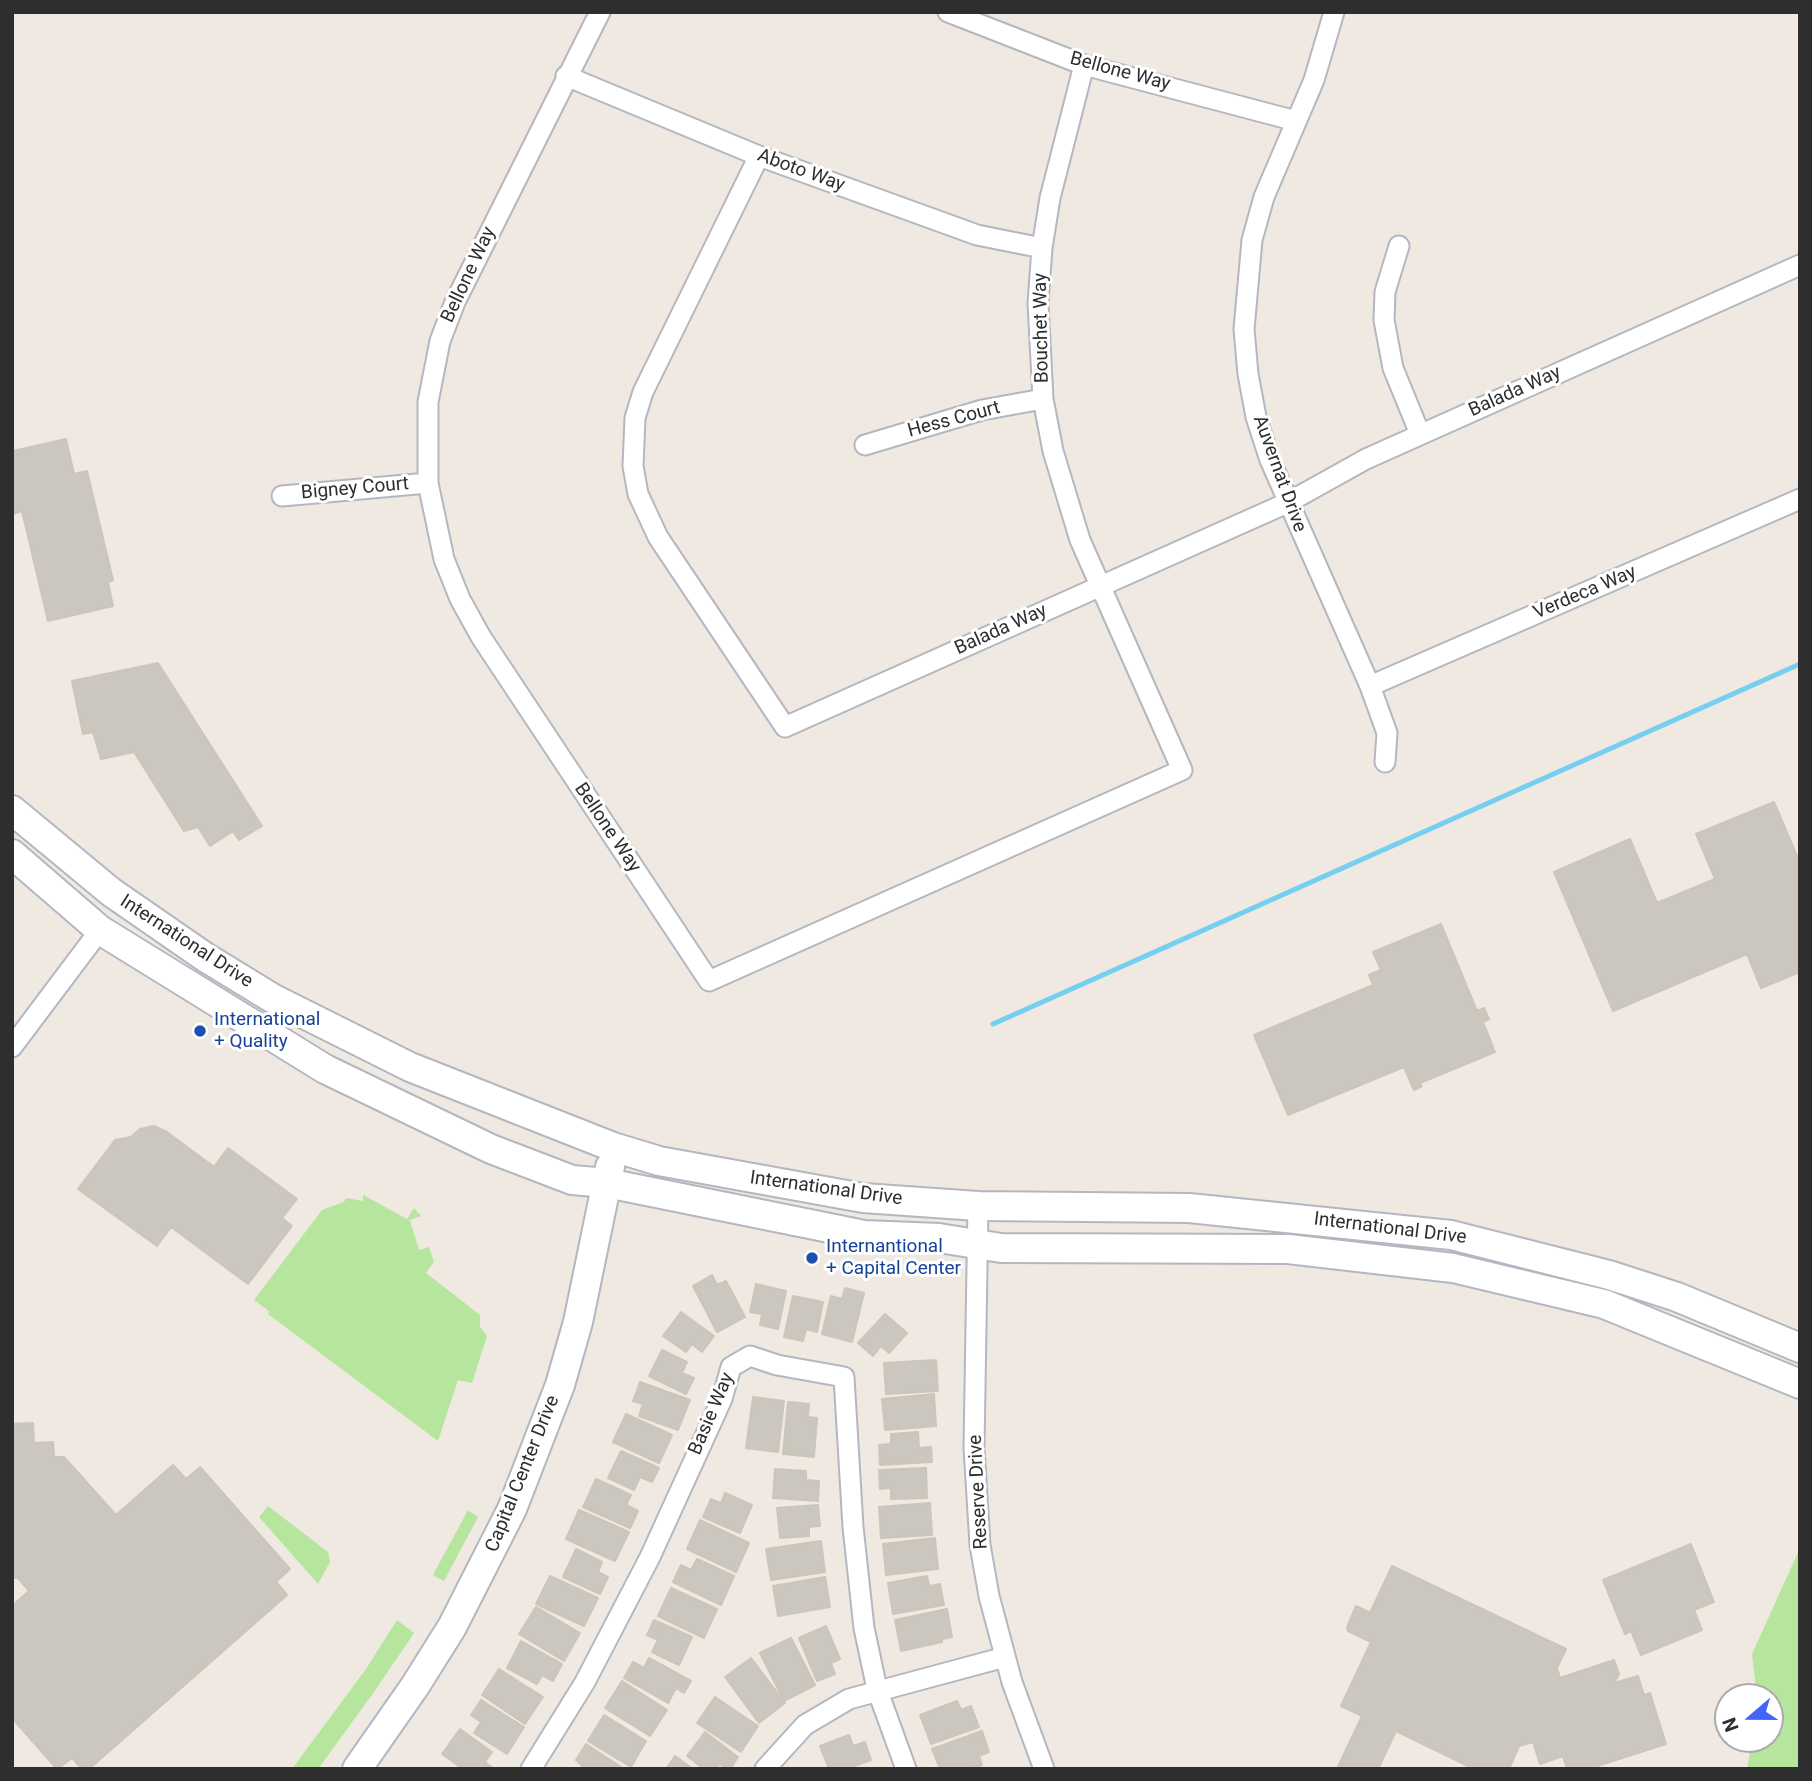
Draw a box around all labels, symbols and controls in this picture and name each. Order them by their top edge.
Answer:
street label: Bellone Way [1067,48,1173,96]
street label: Aboto Way [754,145,848,197]
street label: Bellone Way [437,224,501,326]
street label: Bouchet Way [1030,273,1054,383]
street label: Balada Way [1465,362,1565,422]
street label: Hess Court [905,397,1003,443]
street label: Auvernat Drive [1247,412,1311,536]
street label: Bigney Court [300,473,410,505]
street label: Verdeca Way [1530,561,1640,625]
street label: Balada Way [951,600,1051,660]
street label: Bellone Way [569,779,645,877]
street label: International Drive [115,891,257,993]
place label: International + Quality [214,1009,320,1053]
marker: International + Quality [192,1023,208,1039]
street label: International Drive [748,1167,904,1211]
street label: International Drive [1312,1208,1468,1250]
place label: Internantional + Capital Center [826,1236,961,1280]
marker: Internantional + Capital Center [804,1250,820,1266]
street label: Basie Way [684,1369,740,1459]
street label: Capital Center Drive [481,1392,565,1556]
street label: Reserve Drive [965,1434,993,1550]
north arrow [1714,1683,1784,1753]
text: N [1718,1714,1744,1735]

